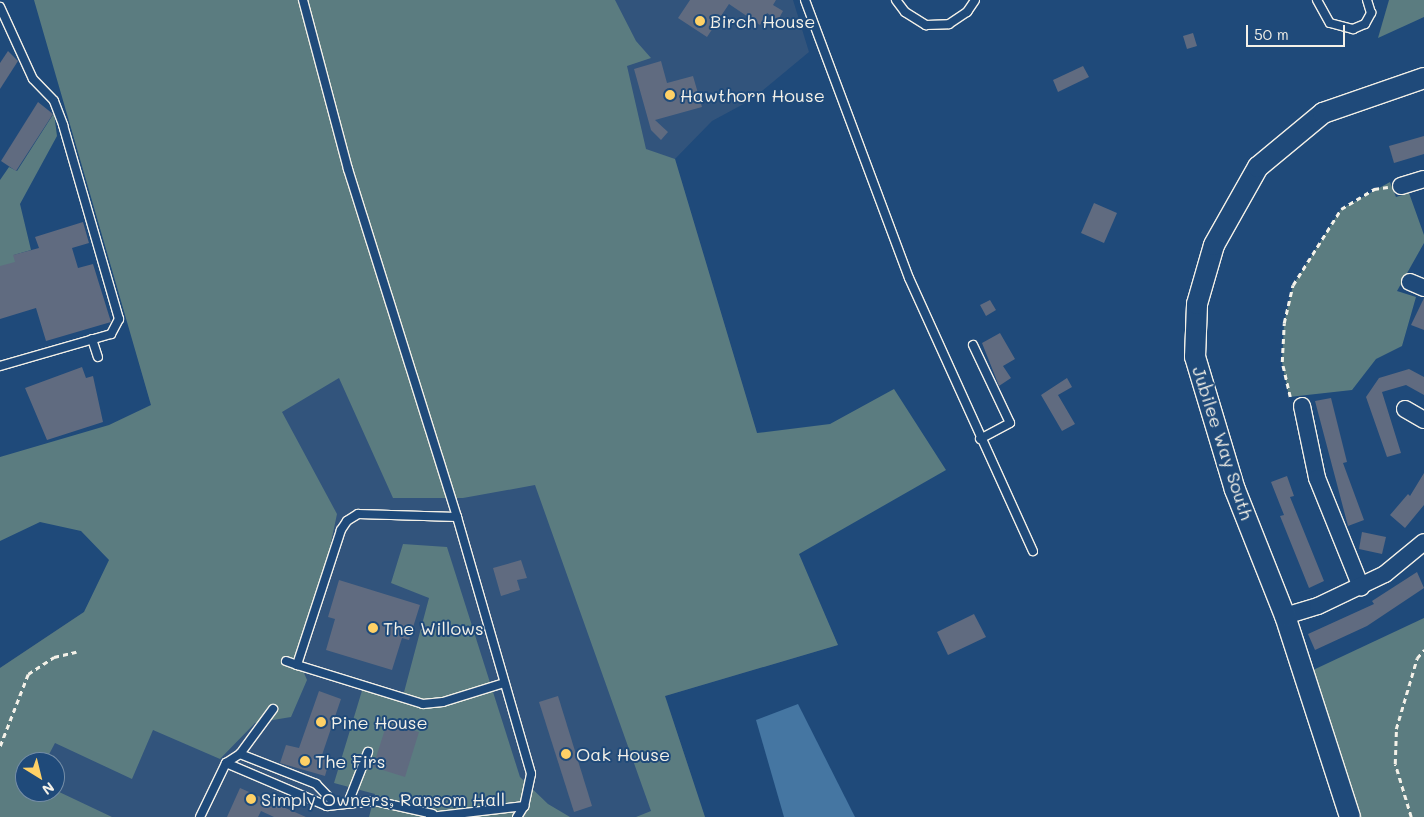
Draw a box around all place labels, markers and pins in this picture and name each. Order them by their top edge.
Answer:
place label: Birch House [710,10,815,32]
marker: Birch House [694,15,706,27]
place label: Hawthorn House [680,84,825,106]
marker: Hawthorn House [664,89,676,101]
place label: The Willows [383,617,484,639]
marker: The Willows [367,622,379,634]
place label: Pine House [331,711,428,733]
marker: Pine House [315,716,327,728]
place label: Oak House [576,743,670,765]
marker: Oak House [560,748,572,760]
place label: The Firs [315,750,385,772]
marker: The Firs [299,755,311,767]
place label: Simply Owners, Ransom Hall [261,788,505,810]
marker: Simply Owners, Ransom Hall [245,793,257,805]

